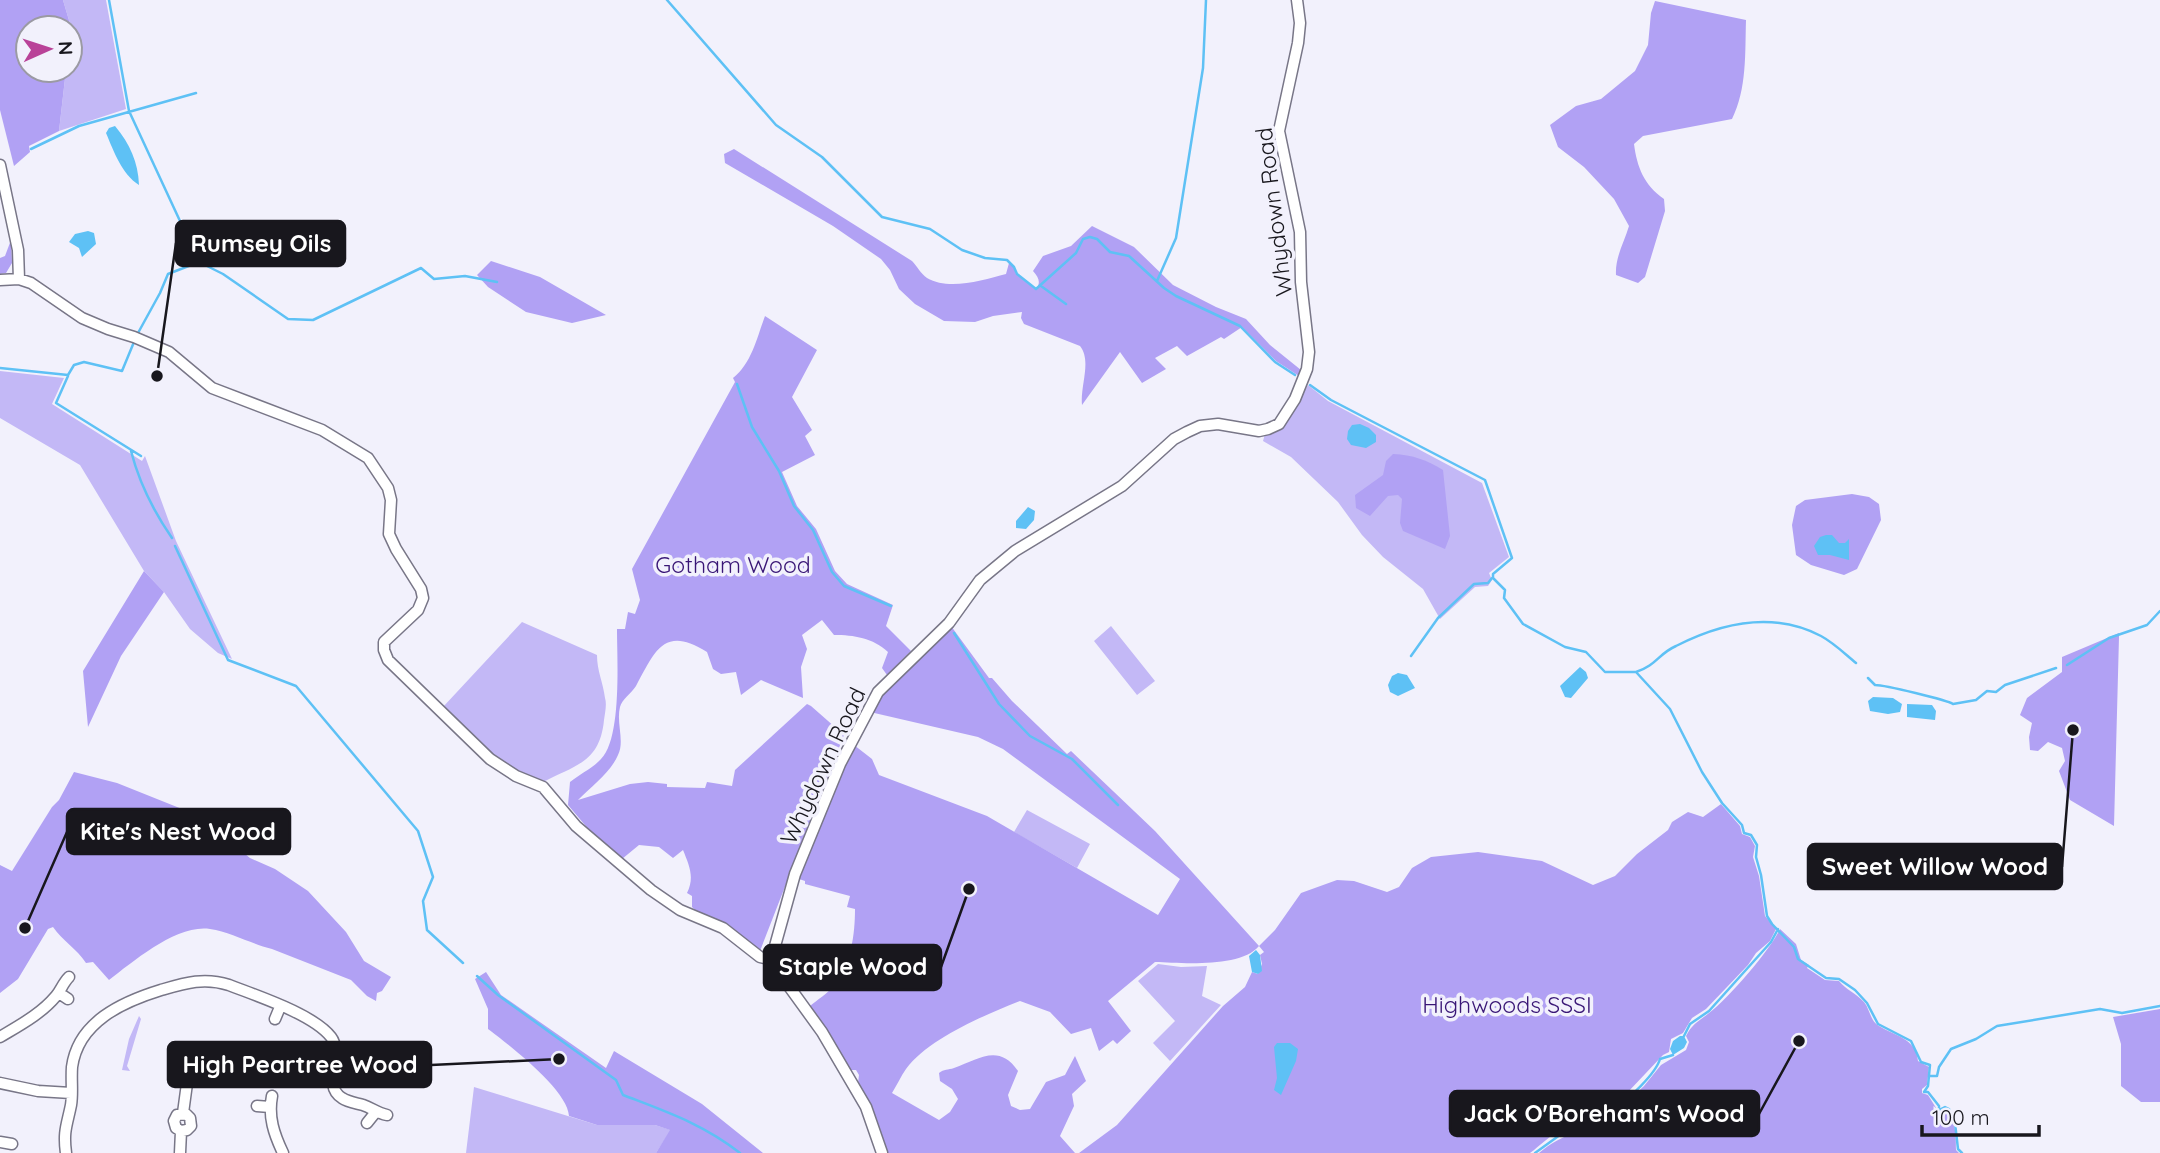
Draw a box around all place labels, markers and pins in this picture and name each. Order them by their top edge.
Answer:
callout: Rumsey Oils [176,221,345,266]
callout: Kite's Nest Wood [67,809,290,854]
callout: Sweet Willow Wood [1808,844,2062,889]
callout: Staple Wood [764,945,941,990]
callout: High Peartree Wood [168,1042,431,1087]
callout: Jack O'Boreham's Wood [1450,1091,1759,1136]

